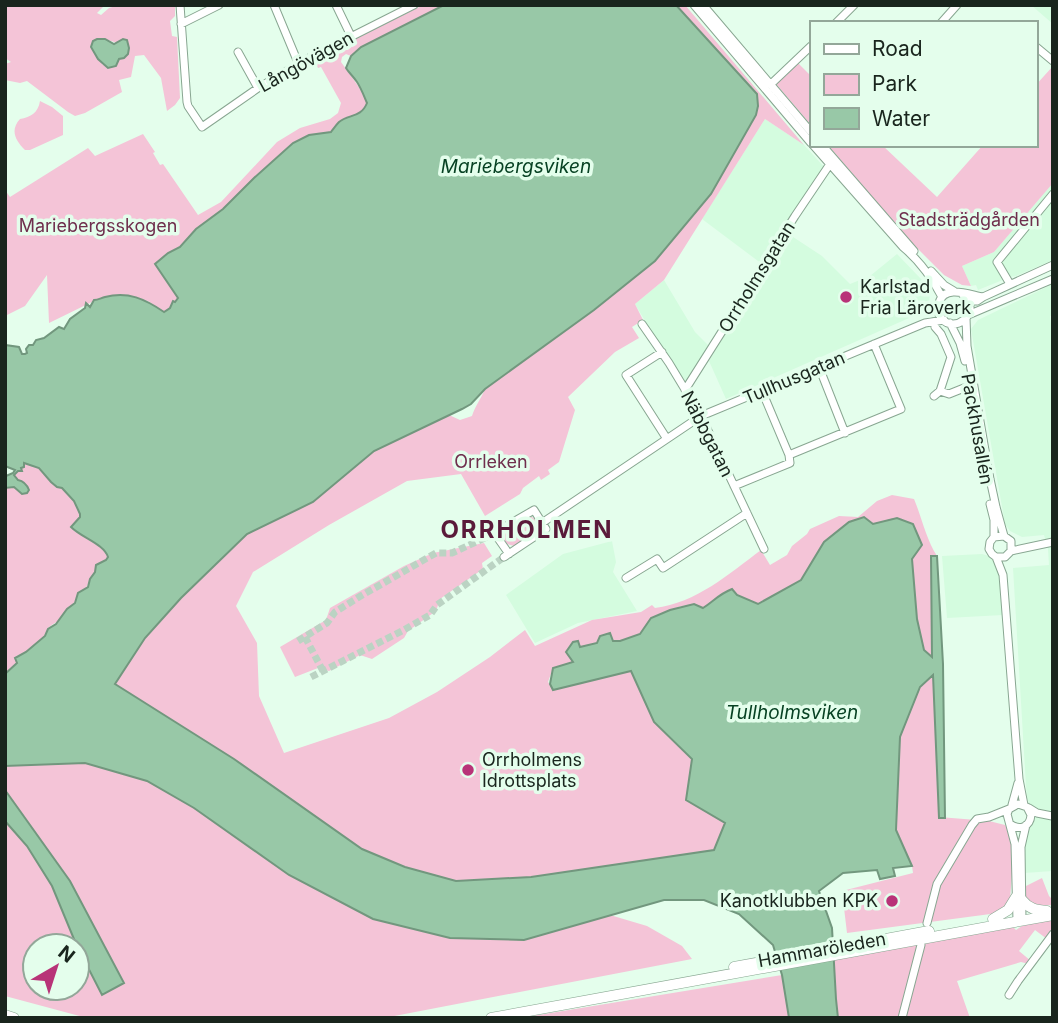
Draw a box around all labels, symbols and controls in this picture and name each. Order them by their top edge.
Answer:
legend [810,21,1037,147]
street label: Långövägen [255,27,357,96]
text: Road [872,36,923,61]
text: Park [872,71,917,96]
text: Water [872,106,930,131]
water label: Mariebergsviken [441,155,591,178]
park label: Stadsträdgården [898,209,1040,230]
park label: Mariebergsskogen [19,215,177,236]
street label: Orrholmsgatan [714,217,799,336]
place label: Karlstad Fria Läroverk [860,276,971,318]
marker: Karlstad Fria Läroverk [838,289,854,305]
street label: Tullhusgatan [740,347,848,408]
street label: Packhusallén [957,372,998,486]
street label: Näbbgatan [677,387,738,480]
park label: Orrleken [454,451,528,472]
district label: ORRHOLMEN [440,515,614,544]
water label: Tullholmsviken [726,701,858,724]
place label: Orrholmens Idrottsplats [482,749,582,791]
marker: Orrholmens Idrottsplats [460,762,476,778]
place label: Kanotklubben KPK [720,890,878,911]
marker: Kanotklubben KPK [884,893,900,909]
street label: Hammaröleden [756,928,887,971]
north arrow [21,932,91,1002]
text: N [54,941,79,968]

